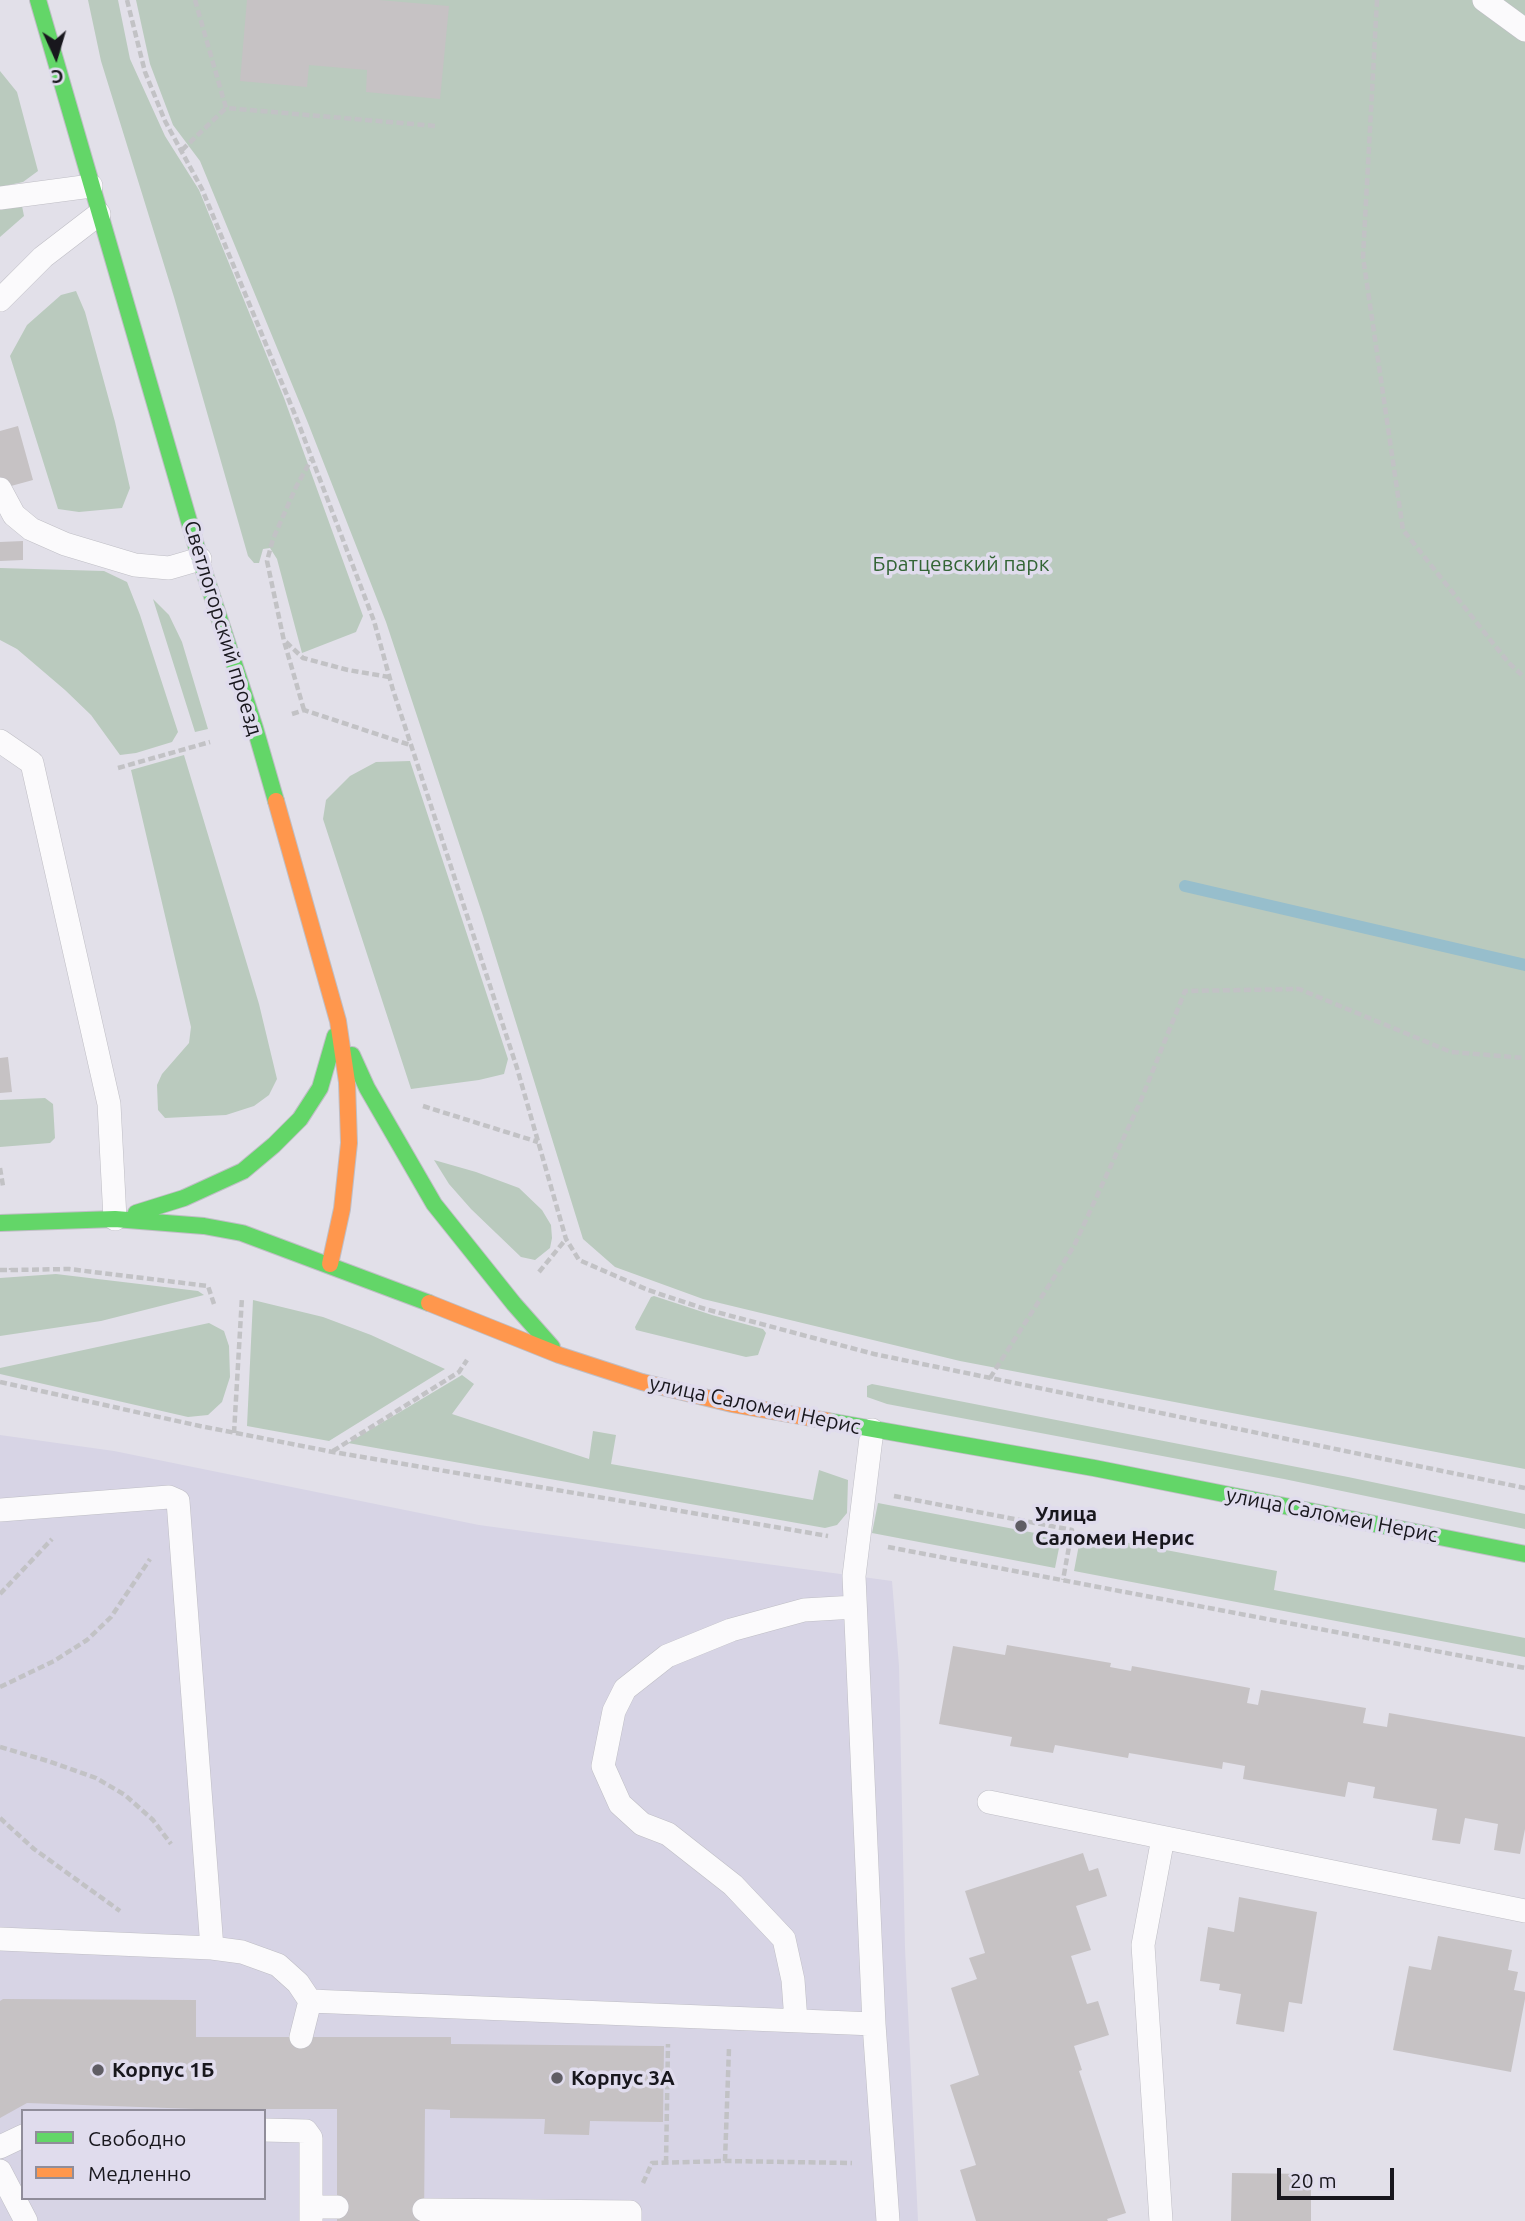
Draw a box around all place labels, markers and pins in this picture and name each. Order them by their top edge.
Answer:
place label: Улица Саломеи Нерис [1035,1501,1194,1551]
marker: Улица Саломеи Нерис [1013,1518,1029,1534]
place label: Корпус 1Б [112,2057,215,2083]
marker: Корпус 1Б [90,2062,106,2078]
place label: Корпус 3А [571,2065,675,2091]
marker: Корпус 3А [549,2070,565,2086]

